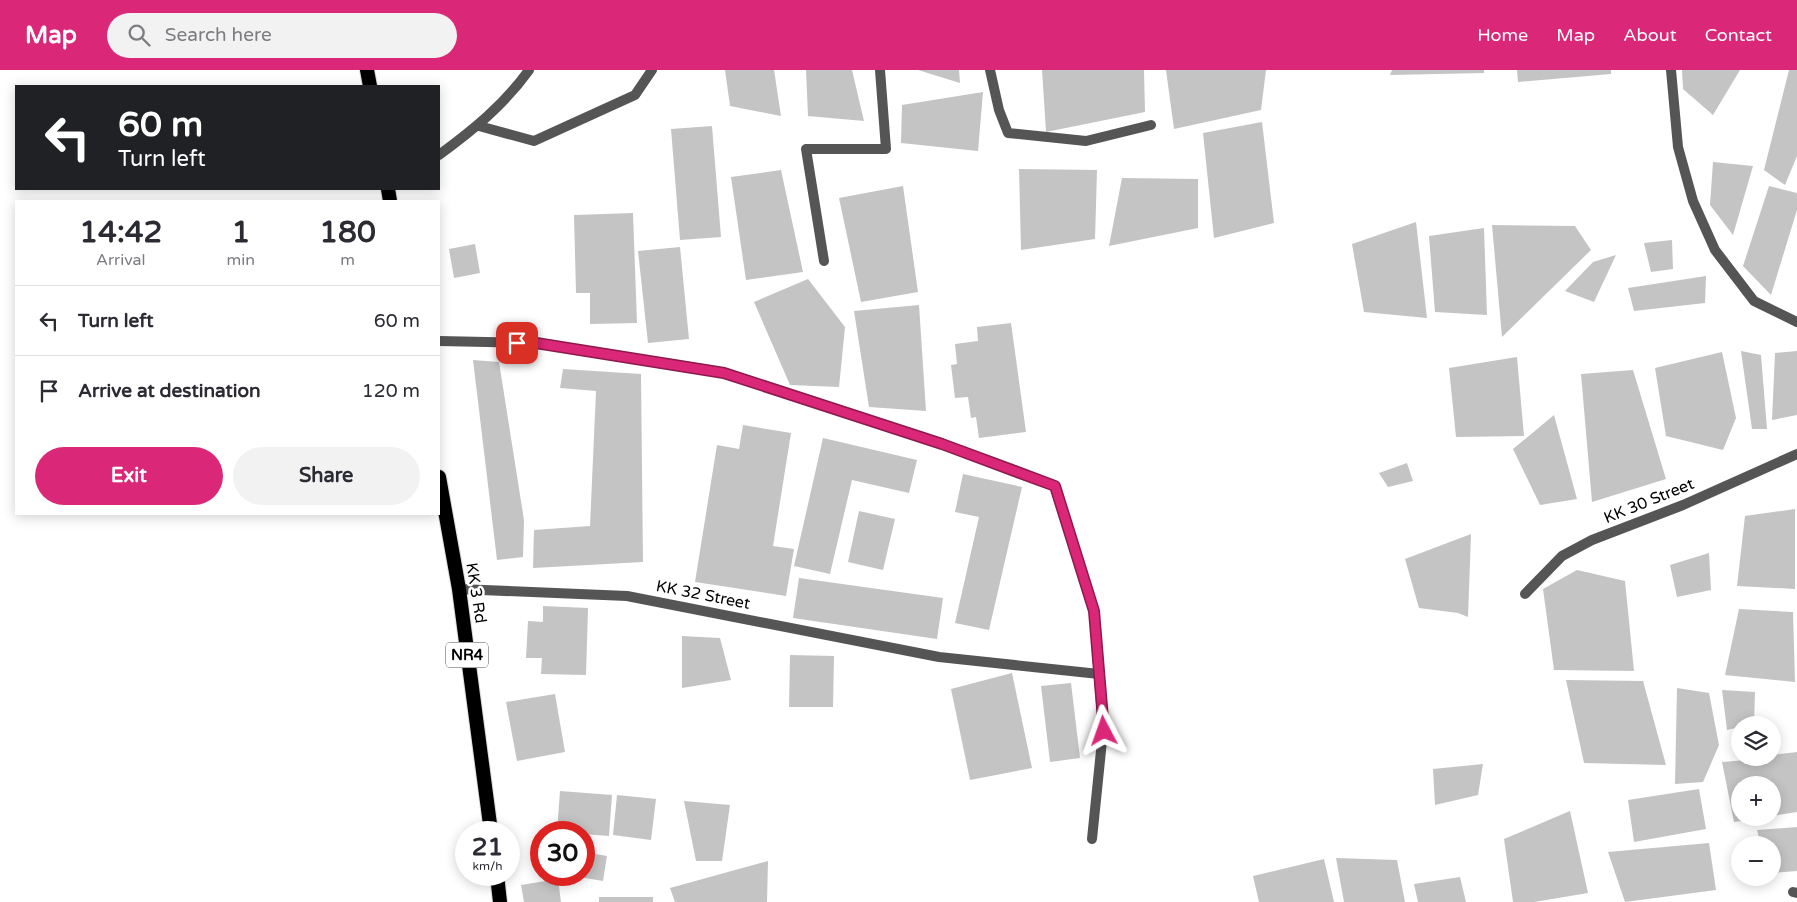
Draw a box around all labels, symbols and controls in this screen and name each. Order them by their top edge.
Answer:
search box [107,13,457,58]
text: Map [25,21,77,50]
icon: search [125,21,153,49]
text: Search here [165,24,272,46]
text: Home [1477,24,1528,46]
text: Map [1556,24,1595,46]
text: About [1623,24,1677,46]
text: Contact [1705,24,1772,46]
text: 60 m [118,104,203,146]
icon: left [35,105,100,170]
text: Turn left [118,146,206,172]
text: 14:42 [79,214,162,251]
text: 1 [231,214,250,251]
text: 180 [319,214,376,251]
text: Arrival [96,250,146,270]
text: min [227,250,255,270]
text: m [340,250,355,270]
icon: left [35,307,63,335]
text: Turn left [78,310,154,332]
text: 60 m [374,310,420,332]
pin [496,322,538,364]
icon: arrive [503,329,531,357]
icon: arrive [35,377,63,405]
text: Arrive at destination [78,380,261,402]
text: 120 m [362,380,420,402]
button: Exit [35,447,223,505]
button: Share [233,447,420,505]
street label: KK 30 Street [1601,474,1697,528]
street label: KK 3 Rd [461,561,491,625]
street label: KK 32 Street [654,576,752,614]
road number: NR4 [446,642,488,668]
position arrow [1077,704,1129,756]
map controls [1731,716,1781,886]
button: layers [1731,716,1781,766]
button: + [1731,776,1781,826]
speed limit sign: 30 [530,821,595,886]
text: 21 [472,832,503,862]
button: − [1731,836,1781,886]
text: km/h [472,859,503,873]

